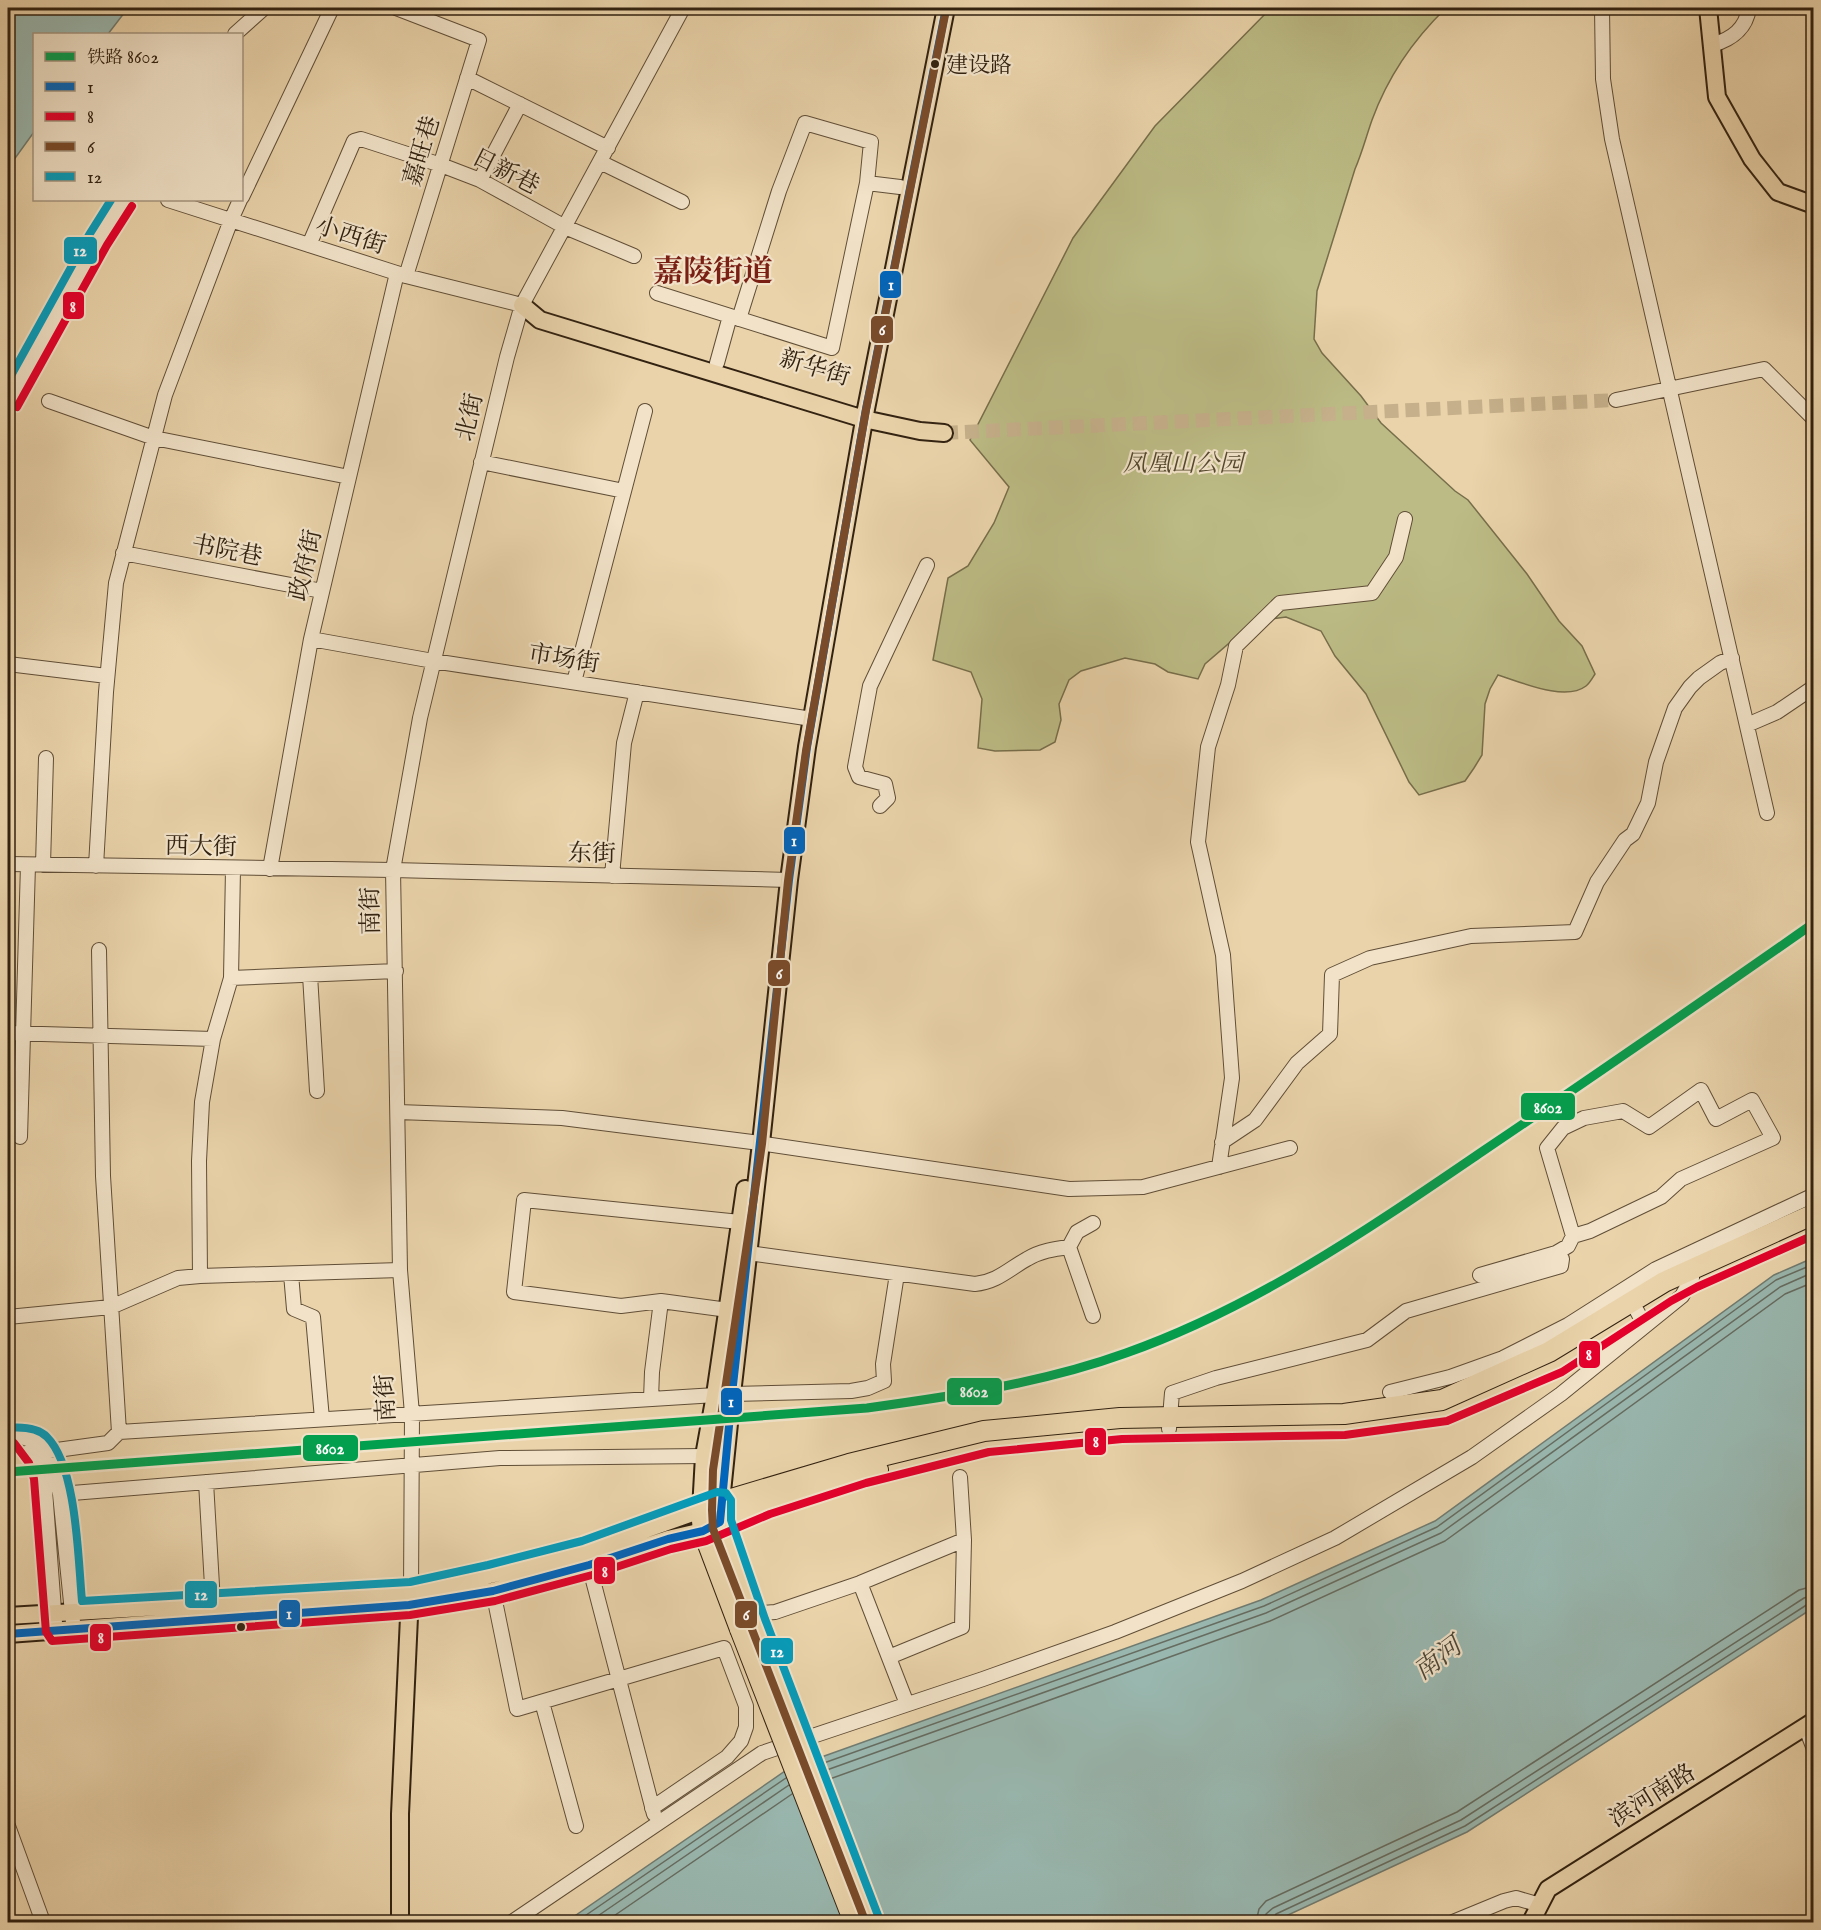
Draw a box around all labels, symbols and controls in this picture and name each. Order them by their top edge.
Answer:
legend [33,33,243,201]
text: 铁路 8602 [87,47,159,70]
place label: 建设路 [946,52,1012,80]
marker: 建设路 [929,58,941,70]
text: 1 [87,77,94,100]
text: 8 [87,107,94,130]
street label: 嘉旺巷 [397,112,448,190]
text: 6 [87,137,95,160]
street label: 日新巷 [466,142,544,202]
text: 12 [87,167,102,190]
street label: 小西街 [312,211,390,262]
line badge: 12 [63,236,98,265]
text: 12 [73,242,87,262]
district label: 嘉陵街道 [653,254,773,292]
line badge: 1 [879,270,902,299]
text: 1 [888,276,894,296]
line badge: 8 [62,291,85,320]
text: 8 [70,298,76,318]
line badge: 6 [870,315,894,344]
text: 6 [879,321,887,341]
street label: 新华街 [776,343,854,394]
street label: 北街 [450,390,491,444]
park label: 凤凰山公园 [1123,449,1247,480]
street label: 政府街 [283,527,330,604]
street label: 书院巷 [188,529,265,574]
street label: 市场街 [526,639,602,680]
line badge: 1 [783,826,806,855]
street label: 西大街 [165,831,237,864]
text: 1 [791,832,797,852]
street label: 东街 [568,839,616,870]
street label: 南街 [356,887,387,935]
line badge: 6 [767,959,791,987]
text: 6 [776,965,784,985]
line badge: 8602 [1520,1092,1576,1121]
text: 8602 [1534,1099,1563,1119]
line badge: 8 [1578,1340,1601,1369]
text: 8 [1586,1346,1592,1366]
street label: 南街 [370,1373,403,1423]
line badge: 8602 [946,1377,1003,1406]
text: 8602 [960,1383,989,1403]
line badge: 1 [720,1387,743,1416]
text: 1 [728,1393,734,1413]
line badge: 8 [1084,1427,1107,1456]
text: 8 [1093,1433,1099,1453]
line badge: 8602 [302,1434,359,1462]
text: 8602 [316,1440,345,1460]
line badge: 8 [593,1556,616,1585]
text: 8 [602,1563,608,1583]
line badge: 12 [184,1580,218,1609]
text: 12 [194,1586,208,1606]
line badge: 1 [278,1599,301,1628]
line badge: 6 [734,1600,758,1629]
text: 1 [286,1605,292,1625]
text: 6 [743,1606,751,1626]
unlabelled marker [235,1621,247,1633]
line badge: 8 [89,1623,112,1652]
water label: 南河 [1407,1628,1472,1688]
text: 8 [98,1629,104,1649]
line badge: 12 [760,1637,794,1665]
text: 12 [770,1643,784,1663]
street label: 滨河南路 [1604,1758,1702,1835]

